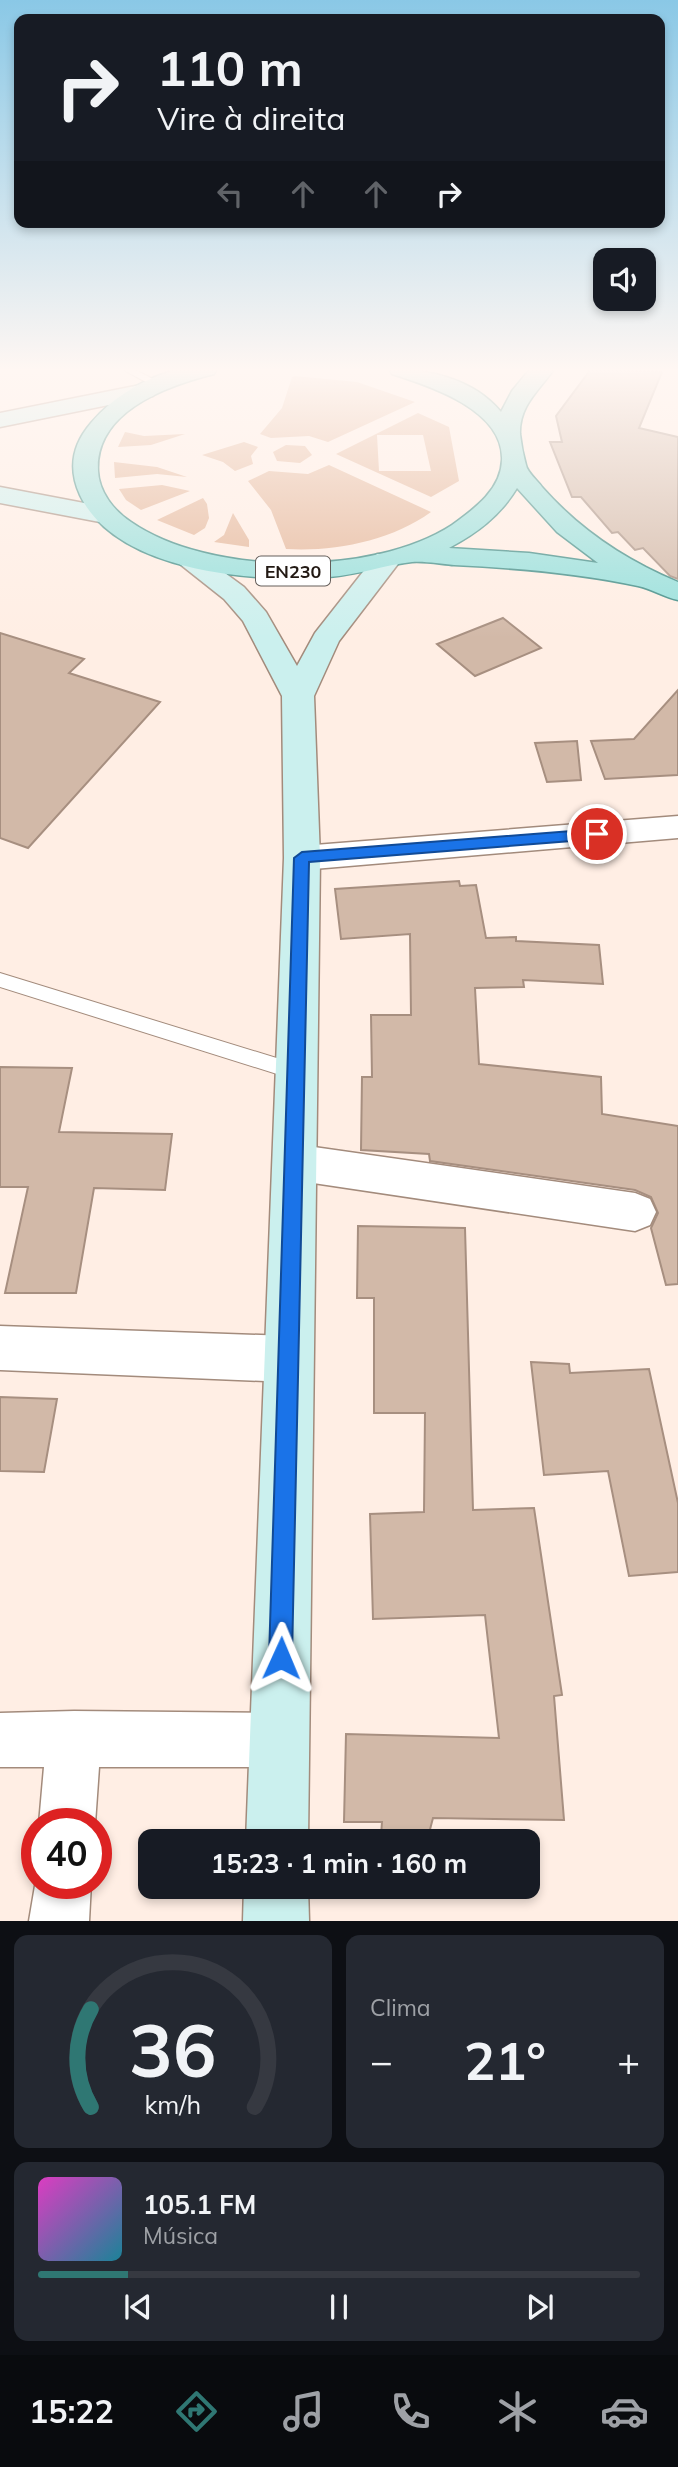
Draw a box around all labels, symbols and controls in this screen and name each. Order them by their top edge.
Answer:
text: 110 m [157,37,303,98]
icon: right [42,42,133,133]
text: Vire à direita [157,98,345,138]
icon: left [211,175,249,213]
icon: ahead [284,175,322,213]
icon: ahead [357,175,395,213]
icon: right [430,175,468,213]
map controls [593,248,656,311]
button: sound [593,248,656,311]
road number: EN230 [256,556,330,586]
pin [567,804,627,864]
icon: arrive [578,815,616,853]
position arrow [244,1621,318,1695]
speed limit sign: 40 [21,1808,112,1899]
text: 15:23 · 1 min · 160 m [211,1847,467,1880]
text: Clima [370,1993,431,2022]
text: 36 [129,2005,217,2096]
text: 21° [464,2028,546,2093]
text: − [370,2037,393,2085]
text: + [617,2037,640,2085]
text: km/h [145,2089,201,2120]
text: 105.1 FM [143,2188,256,2221]
text: Música [143,2221,218,2250]
icon: previous [119,2288,157,2326]
icon: pause [320,2288,358,2326]
icon: next [521,2288,559,2326]
icon: directions [172,2387,221,2436]
icon: music [279,2387,328,2436]
icon: phone [386,2387,435,2436]
icon: climate [493,2387,542,2436]
icon: car [600,2387,649,2436]
text: 15:22 [29,2391,114,2431]

